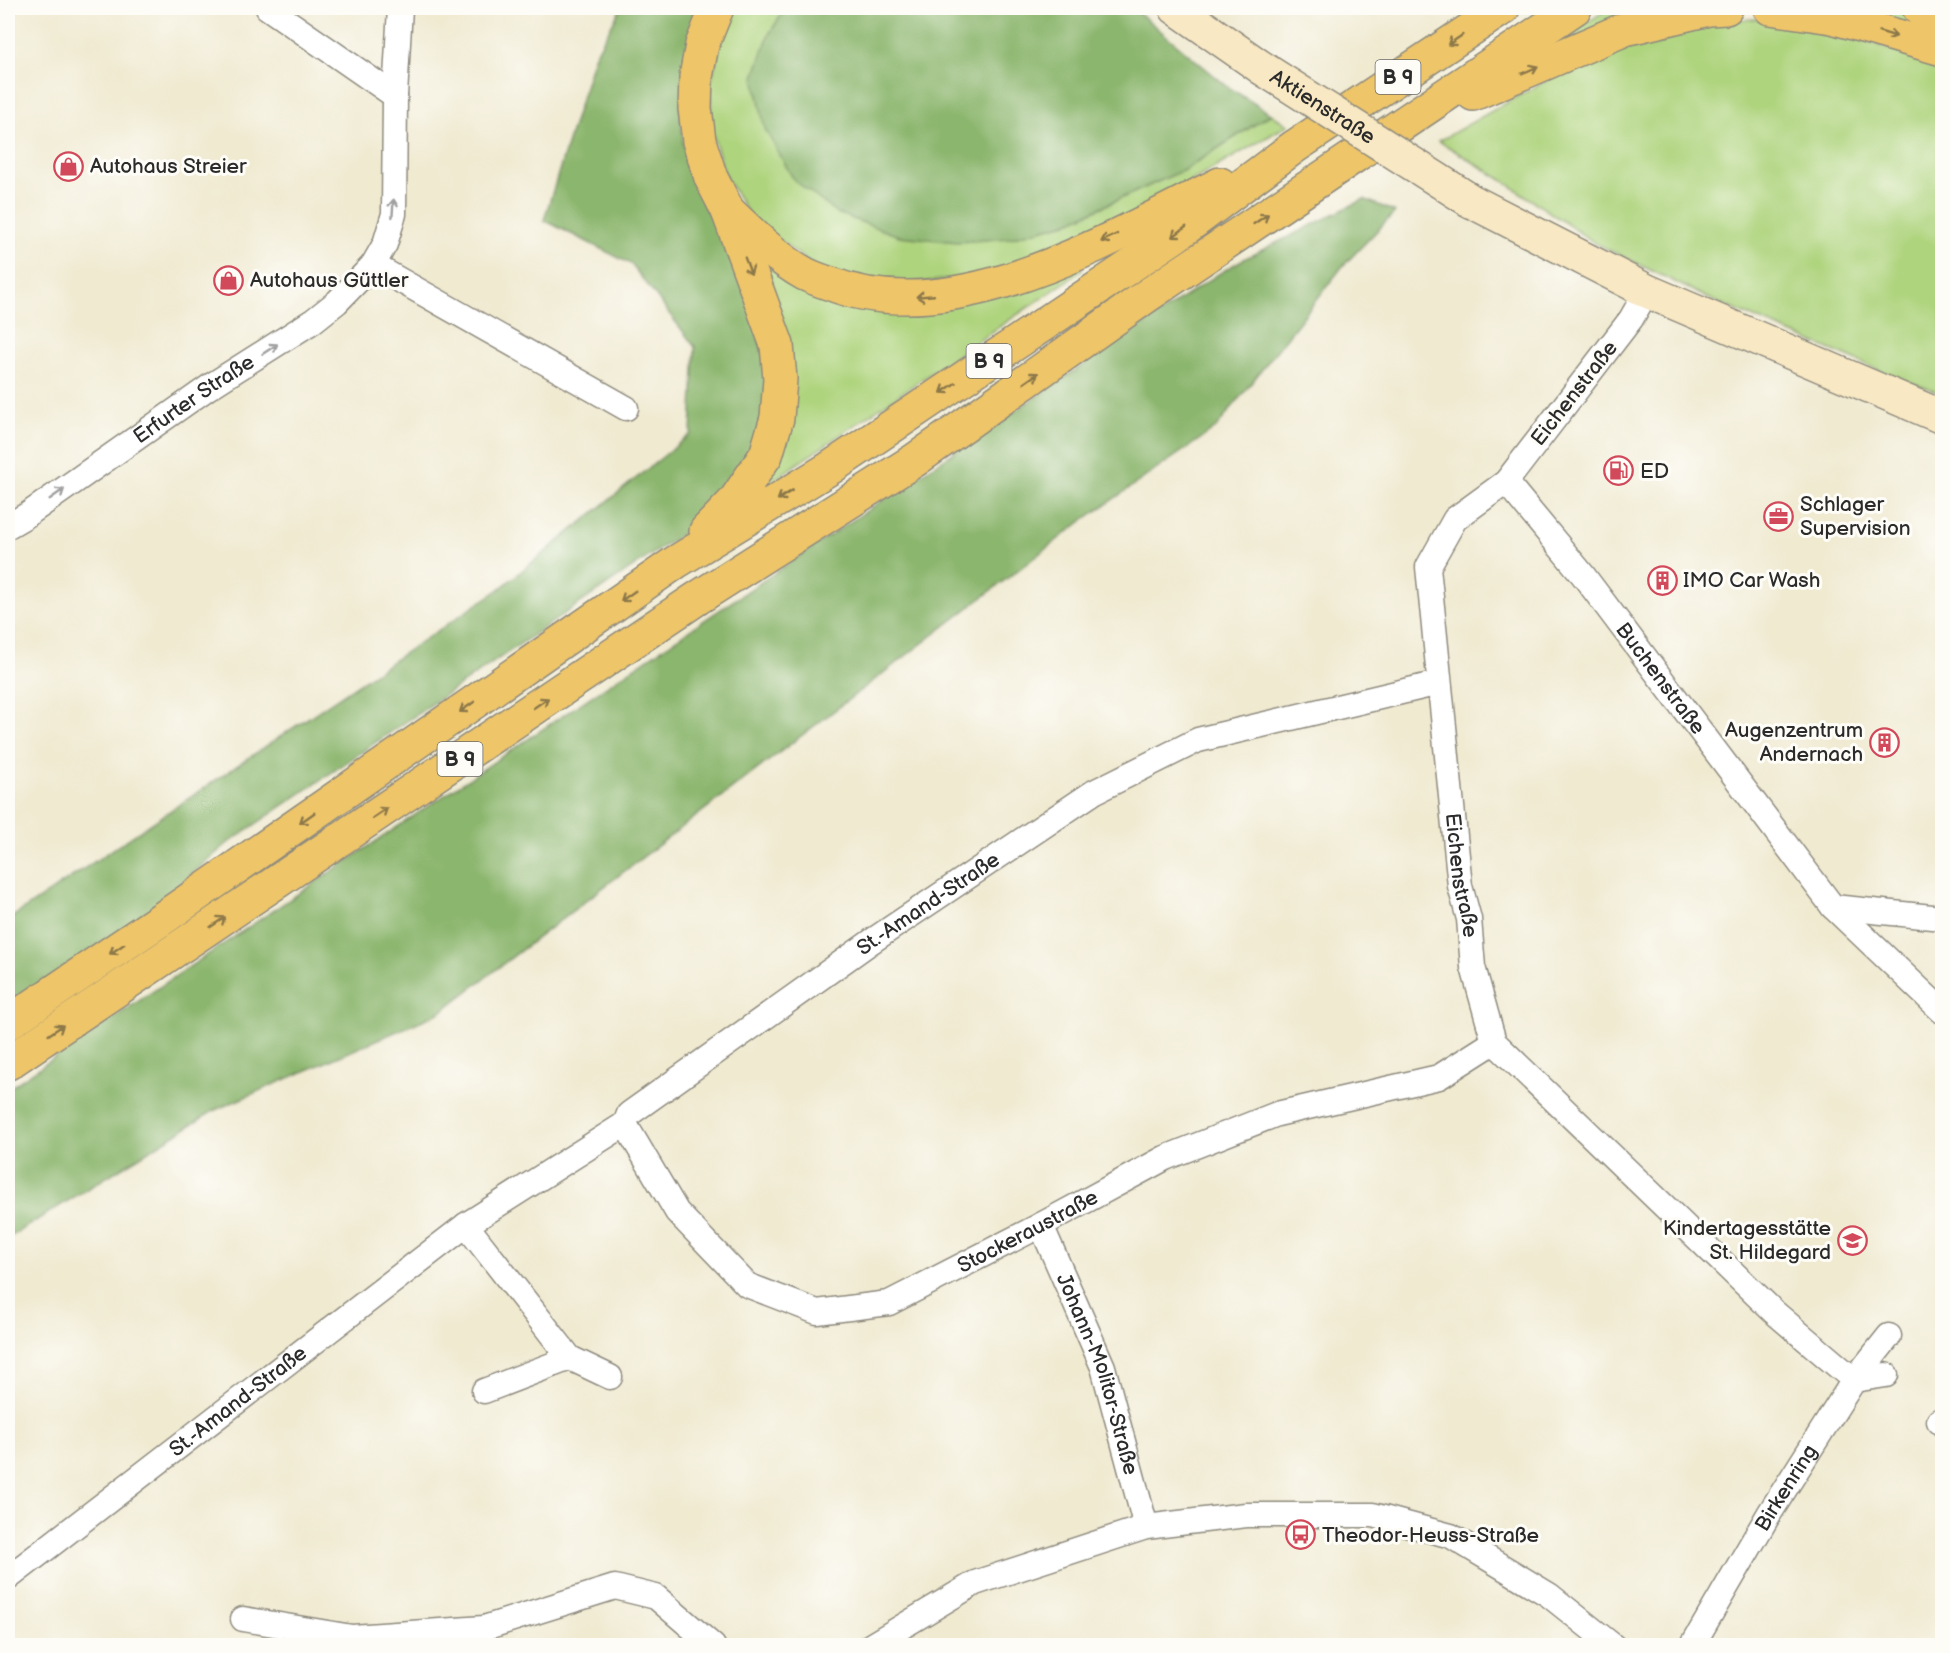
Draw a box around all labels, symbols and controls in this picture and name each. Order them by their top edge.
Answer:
one-way arrow [1878,29,1897,40]
one-way arrow [1447,34,1463,46]
road number: B 9 [1376,60,1420,94]
one-way arrow [1521,63,1539,75]
street label: Aktienstraße [1265,64,1380,150]
shop icon: Autohaus Streier [53,150,85,182]
place label: Autohaus Streier [90,154,247,179]
one-way arrow [388,198,399,218]
one-way arrow [1252,213,1269,225]
one-way arrow [1172,226,1188,238]
one-way arrow [1101,233,1119,244]
one-way arrow [743,256,754,275]
shop icon: Autohaus Güttler [213,264,245,296]
place label: Autohaus Güttler [250,268,409,293]
one-way arrow [915,291,935,302]
street label: Eichenstraße [1526,336,1623,451]
one-way arrow [261,342,278,354]
road number: B 9 [966,344,1012,378]
street label: Erfurter Straße [129,350,259,449]
one-way arrow [1023,371,1039,384]
one-way arrow [940,382,957,394]
fuel station icon: ED [1603,455,1635,487]
place label: ED [1640,459,1669,484]
one-way arrow [48,488,64,500]
one-way arrow [777,490,794,502]
place label: Schlager Supervision [1800,492,1911,541]
office icon: Schlager Supervision [1763,500,1795,532]
building icon: IMO Car Wash [1646,564,1678,596]
place label: IMO Car Wash [1683,568,1820,593]
one-way arrow [620,590,636,602]
street label: Buchenstraße [1610,618,1710,739]
one-way arrow [533,697,549,709]
one-way arrow [460,701,476,713]
place label: Augenzentrum Andernach [1725,718,1863,767]
building icon: Augenzentrum Andernach [1868,726,1900,758]
road number: B 9 [438,742,482,776]
one-way arrow [371,806,388,819]
one-way arrow [299,812,316,824]
street label: Eichenstraße [1440,812,1482,938]
street label: St.-Amand-Straße [852,847,1004,961]
one-way arrow [209,916,226,928]
one-way arrow [109,943,126,955]
one-way arrow [47,1024,64,1036]
street label: Stockeraustraße [953,1185,1102,1279]
place label: Kindertagesstätte St. Hildegard [1663,1216,1831,1265]
school or university icon: Kindertagesstätte St. Hildegard [1836,1224,1868,1256]
street label: Johann-Molitor-Straße [1051,1270,1143,1478]
street label: St.-Amand-Straße [164,1341,312,1462]
street label: Birkenring [1750,1440,1823,1536]
bus stop icon: Theodor-Heuss-Straße [1285,1519,1317,1551]
place label: Theodor-Heuss-Straße [1322,1523,1539,1548]

